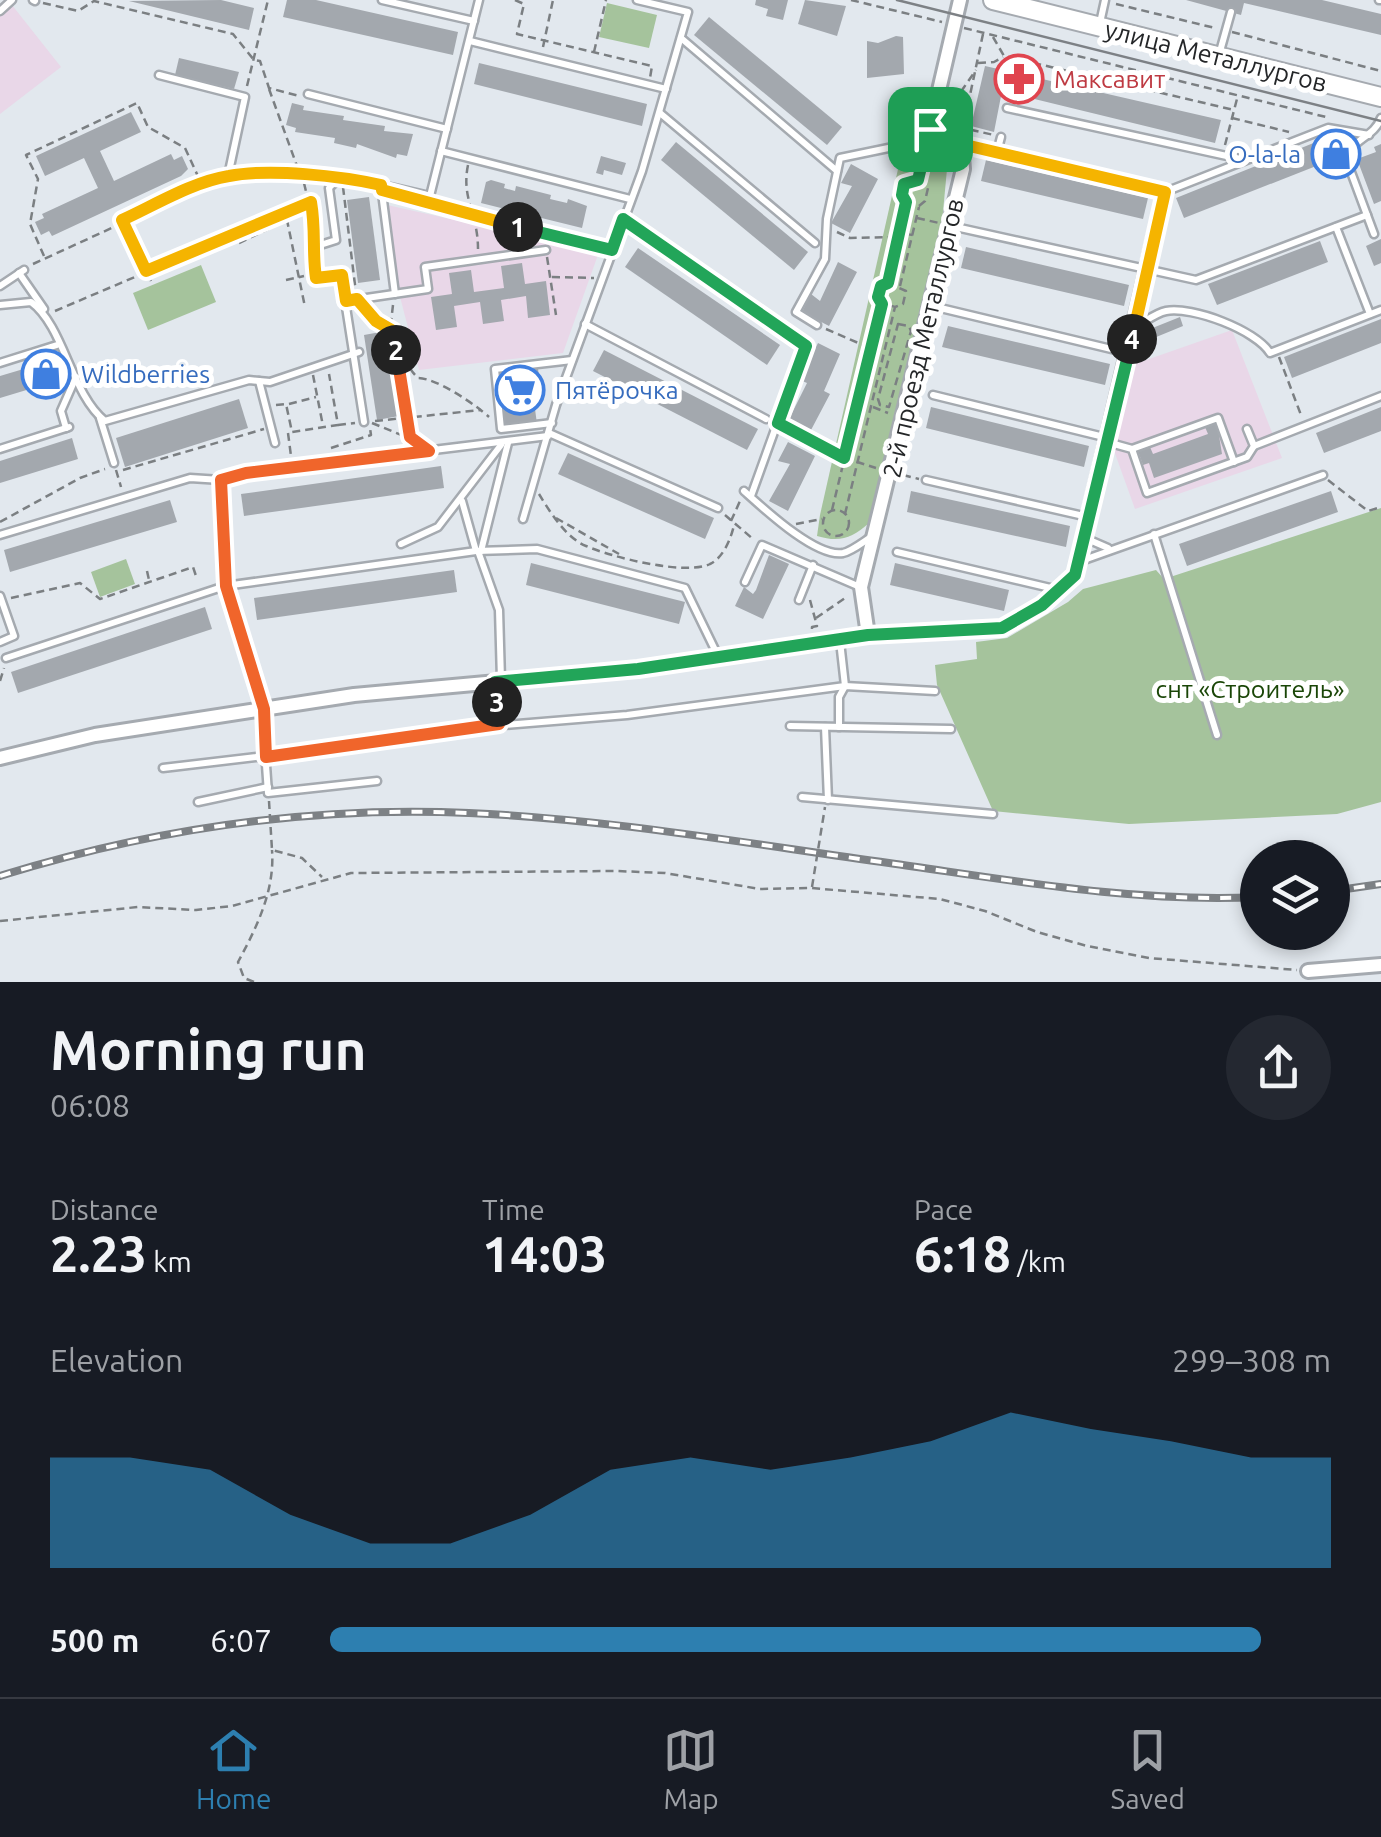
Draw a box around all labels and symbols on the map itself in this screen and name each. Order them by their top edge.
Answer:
street label: улица Металлургов [1102,15,1330,97]
pharmacy icon: Максавит [993,53,1045,105]
place label: Максавит [1054,65,1165,93]
pin [888,87,973,172]
shop icon: O-la-la [1310,128,1362,180]
place label: O-la-la [1228,140,1301,168]
street label: 2-й проезд Металлургов [877,196,969,480]
pin: 1 [493,202,543,252]
pin: 4 [1107,314,1157,364]
pin: 2 [371,325,421,375]
shop icon: Wildberries [20,348,72,400]
place label: Wildberries [81,360,210,388]
supermarket icon: Пятёрочка [494,364,546,416]
place label: Пятёрочка [555,376,679,404]
park label: снт «Строитель» [1156,675,1344,703]
pin: 3 [472,677,522,727]

